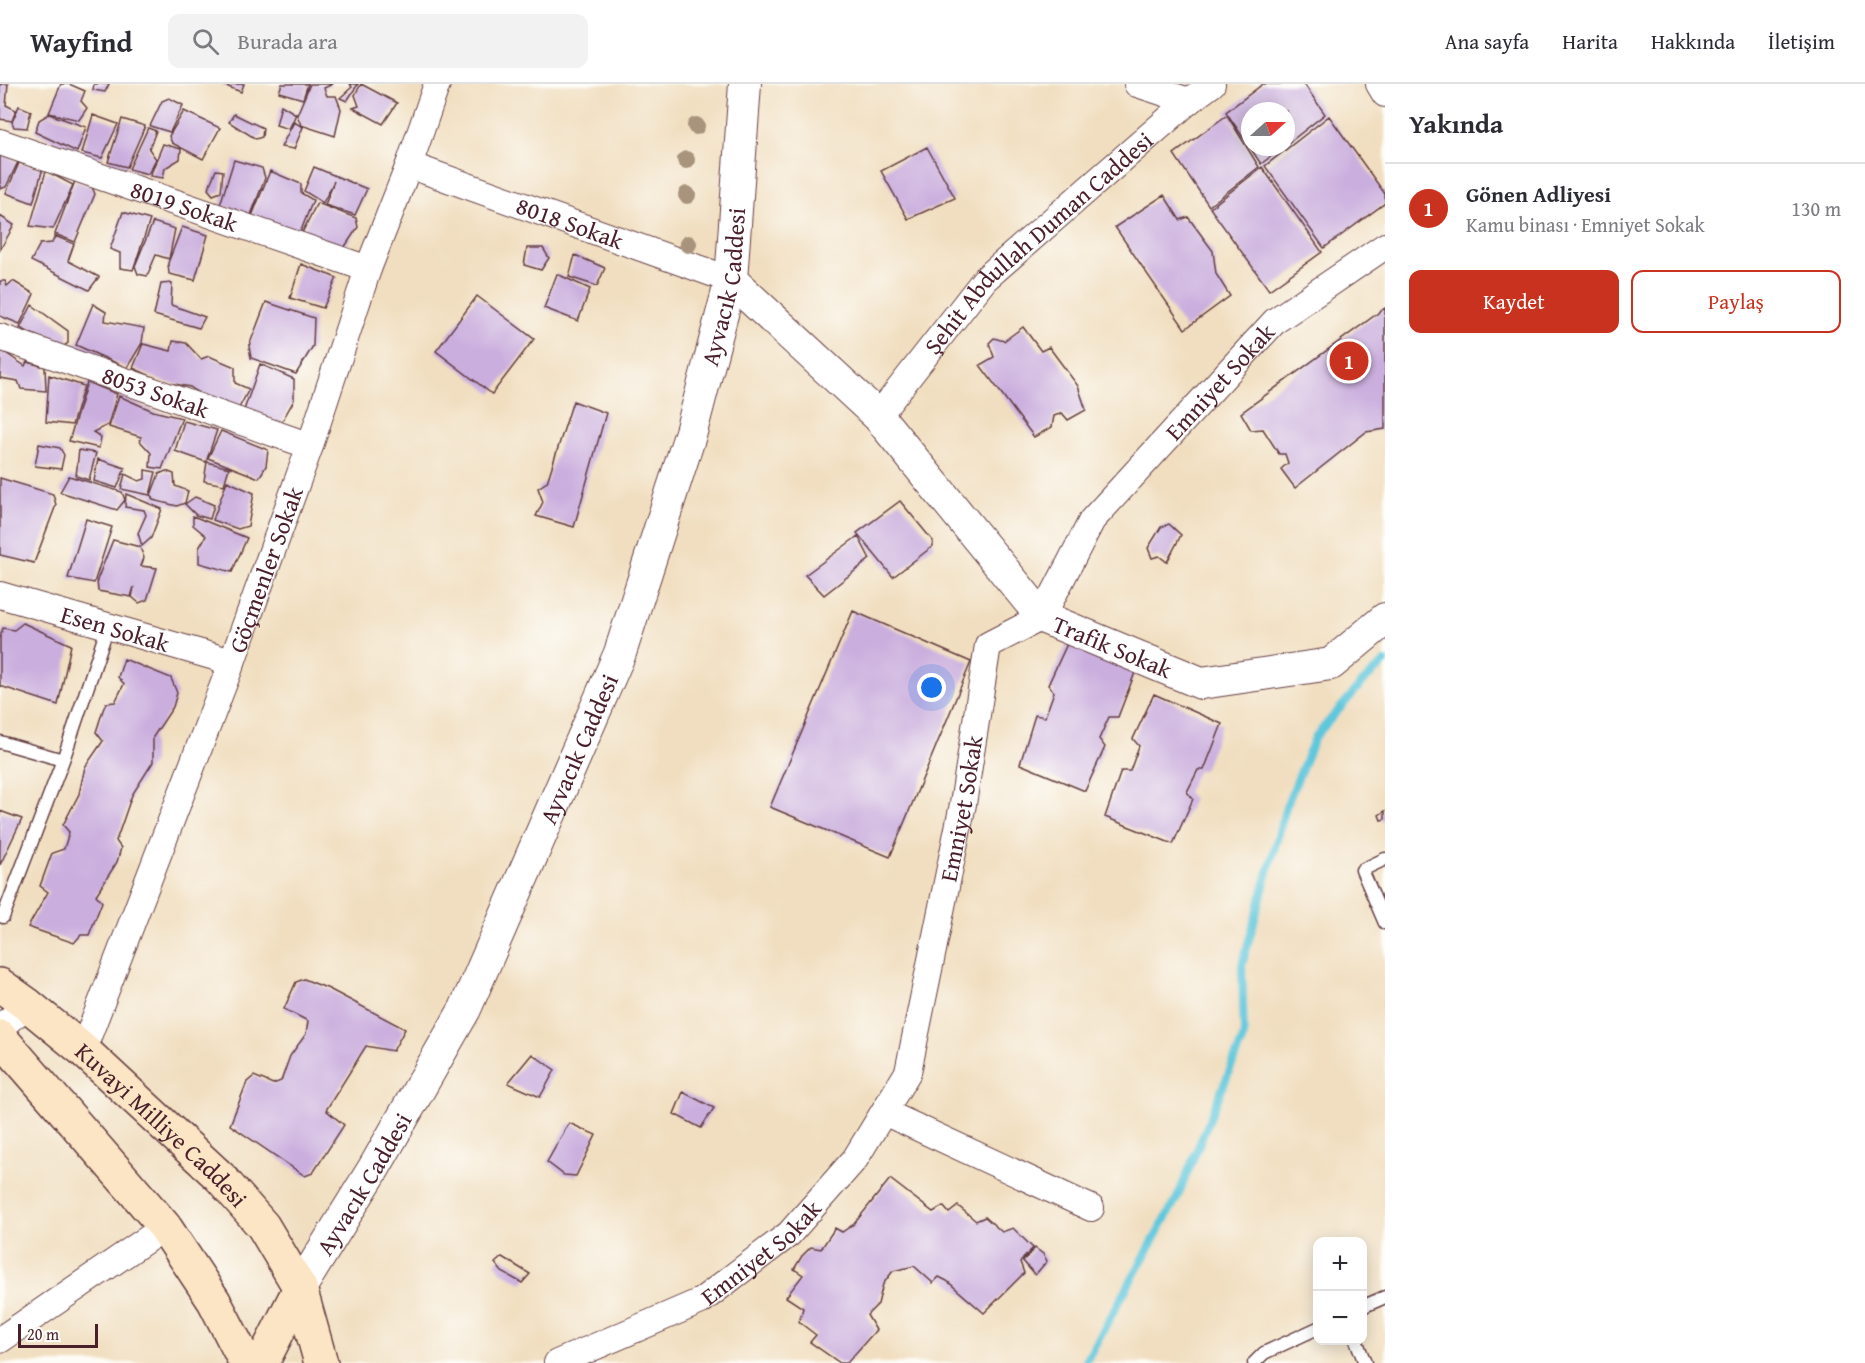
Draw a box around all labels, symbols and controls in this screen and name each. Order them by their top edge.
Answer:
search box [168,14,588,68]
text: Wayfind [30,21,132,62]
icon: search [189,25,222,58]
text: Burada ara [237,25,338,57]
text: Ana sayfa [1445,26,1529,57]
text: Harita [1562,26,1618,57]
text: Hakkında [1651,26,1735,57]
text: İletişim [1768,26,1835,57]
north arrow [1241,102,1295,156]
text: Yakında [1409,104,1503,143]
street label: Şehit Abdullah Duman Caddesi [915,123,1160,361]
street label: 8019 Sokak [126,171,243,241]
text: Gönen Adliyesi [1466,178,1611,210]
street label: 8018 Sokak [512,187,629,258]
text: 1 [1423,194,1434,223]
text: 130 m [1791,194,1841,223]
street label: Ayvacık Caddesi [692,206,754,370]
text: Kamu binası · Emniyet Sokak [1466,210,1705,239]
button: Kaydet [1409,270,1619,333]
button: Paylaş [1631,270,1841,333]
street label: Emniyet Sokak [1156,314,1283,448]
pin: 1 [1330,338,1368,384]
street label: 8053 Sokak [97,357,215,427]
street label: Göçmenler Sokak [219,481,312,657]
street label: Esen Sokak [57,596,174,661]
street label: Trafik Sokak [1048,606,1178,687]
street label: Ayvacık Caddesi [530,668,627,829]
your location [917,673,946,702]
street label: Emniyet Sokak [930,732,991,885]
street label: Kuvayi Milliye Caddesi [68,1034,256,1215]
street label: Ayvacık Caddesi [307,1106,420,1262]
street label: Emniyet Sokak [693,1191,830,1313]
map controls [1313,1237,1367,1345]
button: + [1313,1237,1367,1291]
button: − [1313,1291,1367,1345]
scale bar [18,1321,98,1348]
text: 20 m [27,1322,59,1346]

